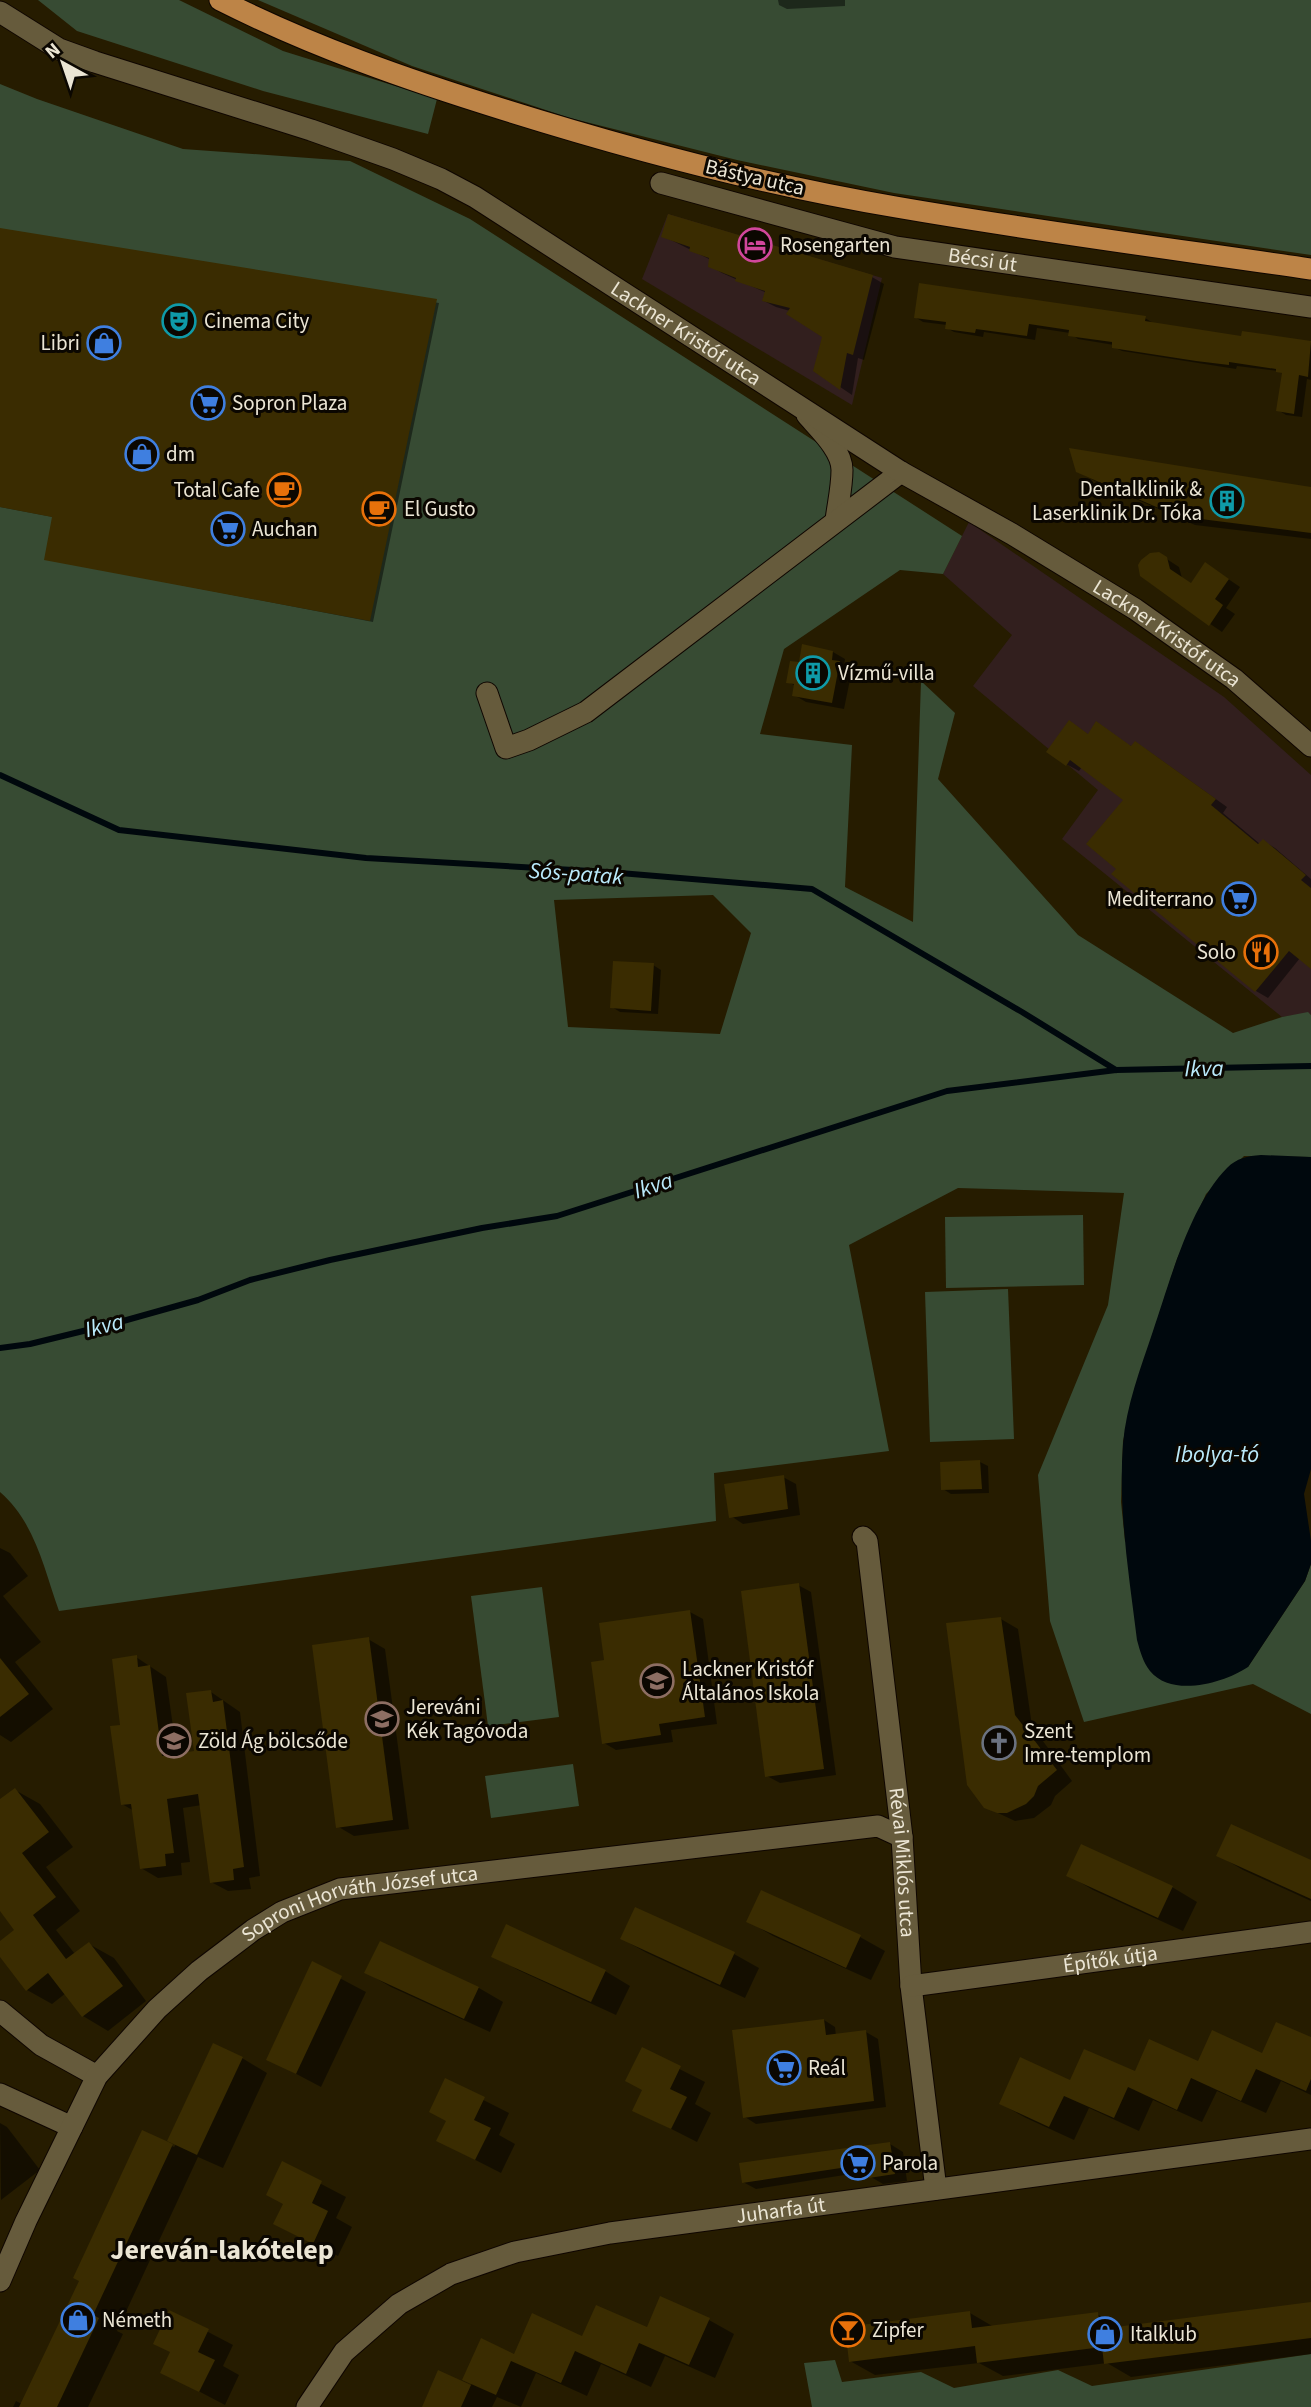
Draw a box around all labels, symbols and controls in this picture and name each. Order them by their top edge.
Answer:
north arrow [28,28,98,98]
text: N [40,37,67,66]
street label: Bástya utca [703,151,807,203]
hotel icon: Rosengarten [736,226,774,264]
place label: Rosengarten [780,230,891,260]
street label: Bécsi út [946,240,1019,279]
street label: Lackner Kristóf utca [605,273,767,393]
theatre icon: Cinema City [160,302,198,340]
place label: Cinema City [204,306,310,336]
shop icon: Libri [85,324,123,362]
place label: Libri [41,328,80,358]
supermarket icon: Sopron Plaza [189,384,227,422]
place label: Sopron Plaza [232,388,347,418]
shop icon: dm [123,435,161,473]
place label: dm [166,439,195,469]
cafe icon: Total Cafe [265,471,303,509]
place label: Dentalklinik & Laserklinik Dr. Tóka [1032,474,1202,528]
place label: Total Cafe [173,475,260,505]
building icon: Dentalklinik & Laserklinik Dr. Tóka [1208,482,1246,520]
cafe icon: El Gusto [360,490,398,528]
place label: El Gusto [404,494,476,524]
supermarket icon: Auchan [209,510,247,548]
place label: Auchan [252,514,318,544]
street label: Lackner Kristóf utca [1087,572,1248,694]
building icon: Vízmű-villa [794,654,832,692]
place label: Vízmű-villa [838,658,935,688]
water label: Sós-patak [528,854,625,893]
supermarket icon: Mediterrano [1220,880,1258,918]
place label: Mediterrano [1107,884,1214,914]
restaurant icon: Solo [1242,933,1280,971]
place label: Solo [1197,937,1236,967]
water label: Ikva [1184,1052,1224,1085]
water label: Ikva [629,1164,677,1207]
water label: Ikva [81,1305,127,1346]
water label: Ibolya-tó [1175,1438,1259,1471]
place label: Lackner Kristóf Általános Iskola [682,1654,819,1708]
school or university icon: Lackner Kristóf Általános Iskola [638,1662,676,1700]
place label: Jereváni Kék Tagóvoda [406,1692,528,1746]
school or university icon: Jereváni Kék Tagóvoda [363,1700,401,1738]
place label: Szent Imre-templom [1024,1716,1151,1770]
school or university icon: Zöld Ág bölcsőde [155,1722,193,1760]
church icon: Szent Imre-templom [980,1724,1018,1762]
place label: Zöld Ág bölcsőde [198,1726,348,1756]
street label: Révai Miklós utca [881,1786,923,1938]
street label: Soproni Horváth József utca [235,1858,480,1949]
street label: Építők útja [1061,1938,1159,1980]
supermarket icon: Reál [765,2049,803,2087]
place label: Reál [808,2053,846,2083]
supermarket icon: Parola [839,2144,877,2182]
place label: Parola [882,2148,938,2178]
street label: Juharfa út [734,2189,827,2231]
district label: Jereván-lakótelep [110,2230,334,2270]
shop icon: Németh [59,2301,97,2339]
place label: Németh [102,2305,172,2335]
bar icon: Zipfer [829,2311,867,2349]
place label: Zipfer [872,2315,924,2345]
shop icon: Italklub [1086,2315,1124,2353]
place label: Italklub [1130,2319,1197,2349]

